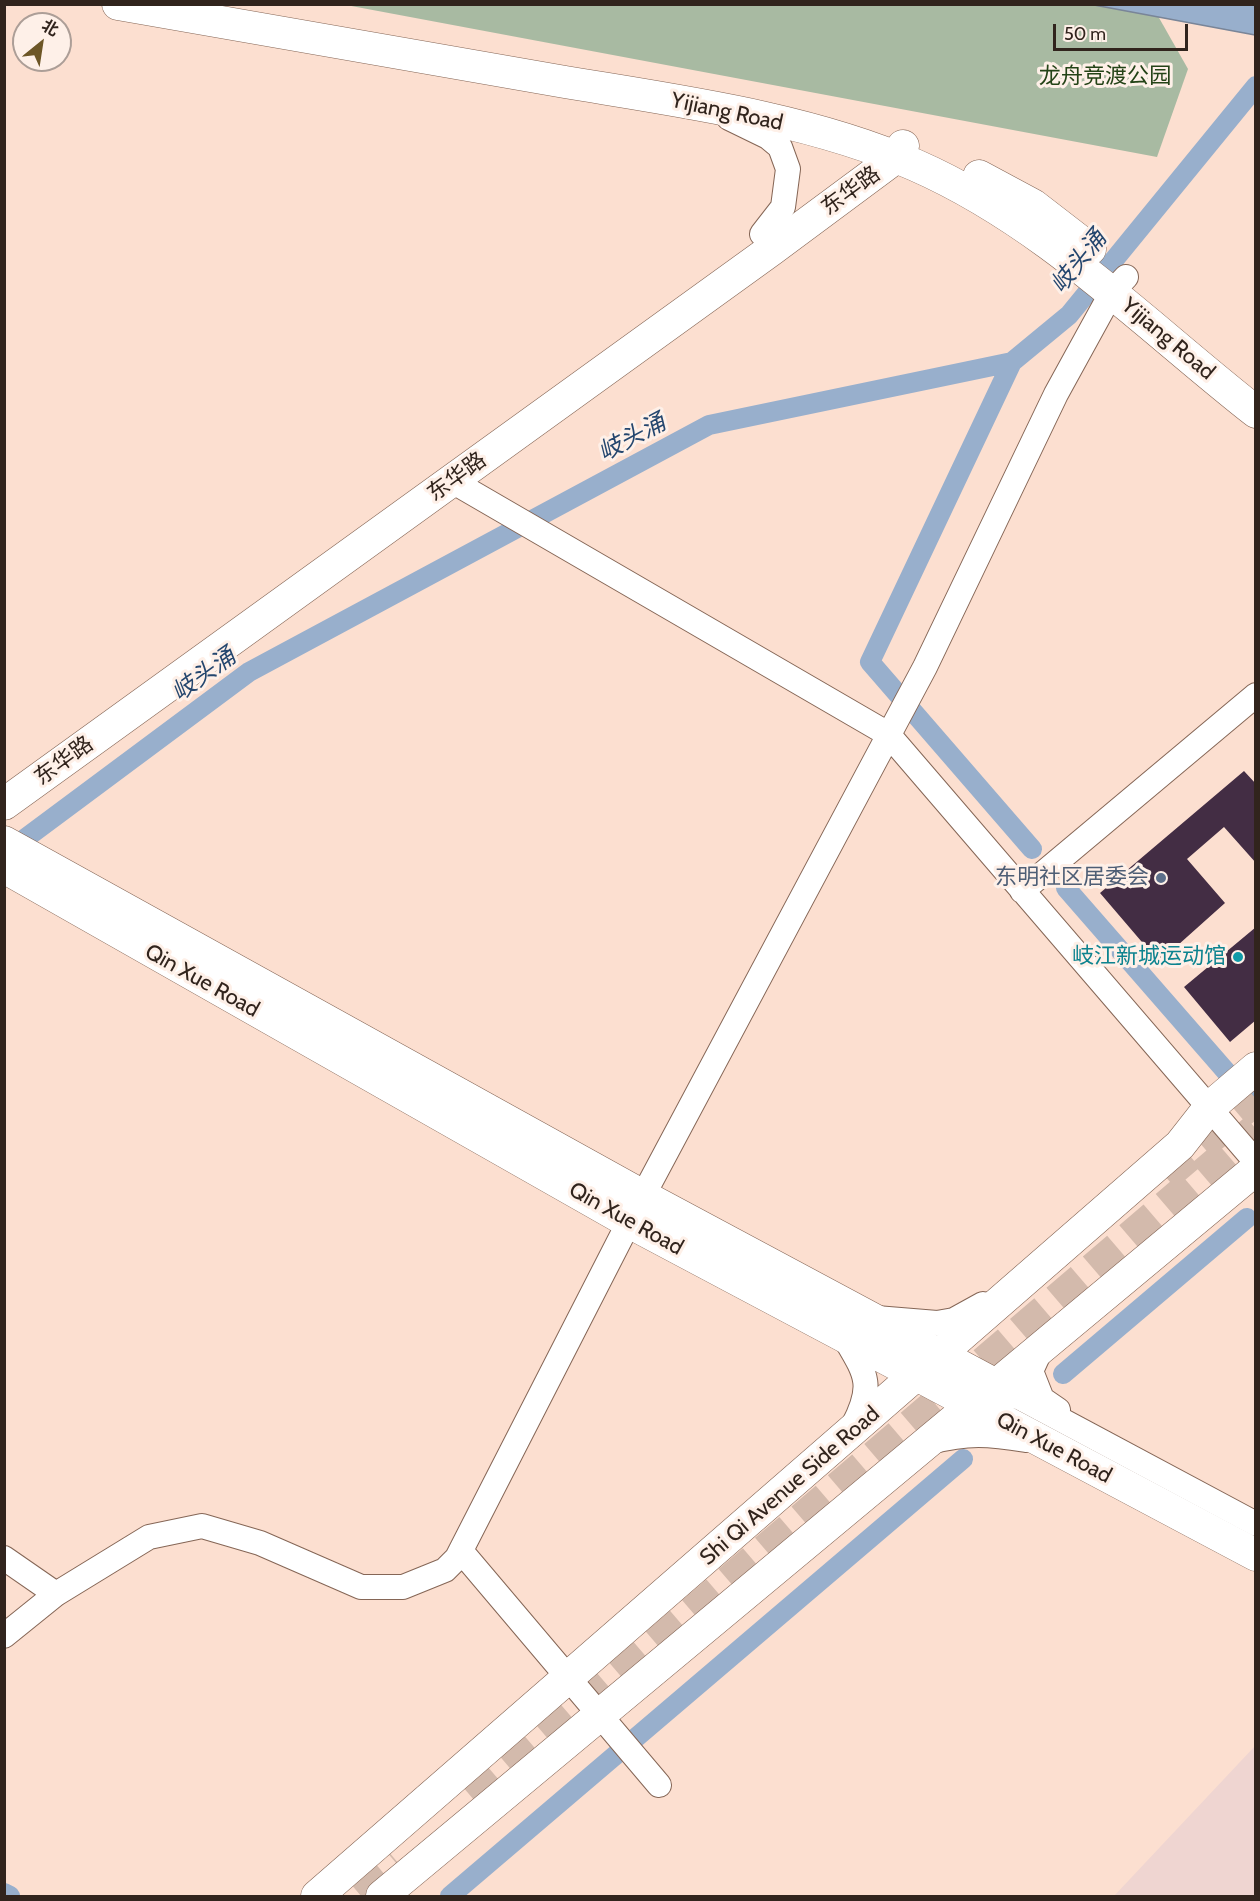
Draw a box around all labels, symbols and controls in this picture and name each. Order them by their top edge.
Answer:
north arrow [12,12,72,72]
scale bar [1056,12,1191,50]
text: 北 [39,15,62,40]
text: 50 m [1064,23,1106,45]
park label: 龙舟竞渡公园 [1039,64,1171,90]
street label: Yijiang Road [669,87,785,137]
street label: 东华路 [817,161,885,221]
water label: 岐头涌 [1045,225,1113,299]
street label: Yijiang Road [1116,292,1220,386]
water label: 岐头涌 [593,408,671,468]
street label: 东华路 [423,447,491,507]
water label: 岐头涌 [166,642,242,708]
street label: 东华路 [30,731,98,791]
place label: 东明社区居委会 [995,865,1149,891]
marker: 东明社区居委会 [1154,871,1168,885]
street label: Qin Xue Road [140,939,264,1023]
place label: 岐江新城运动馆 [1072,944,1226,970]
marker: 岐江新城运动馆 [1231,950,1245,964]
street label: Qin Xue Road [564,1177,688,1261]
street label: Shi Qi Avenue Side Road [695,1401,885,1571]
street label: Qin Xue Road [992,1407,1116,1489]

